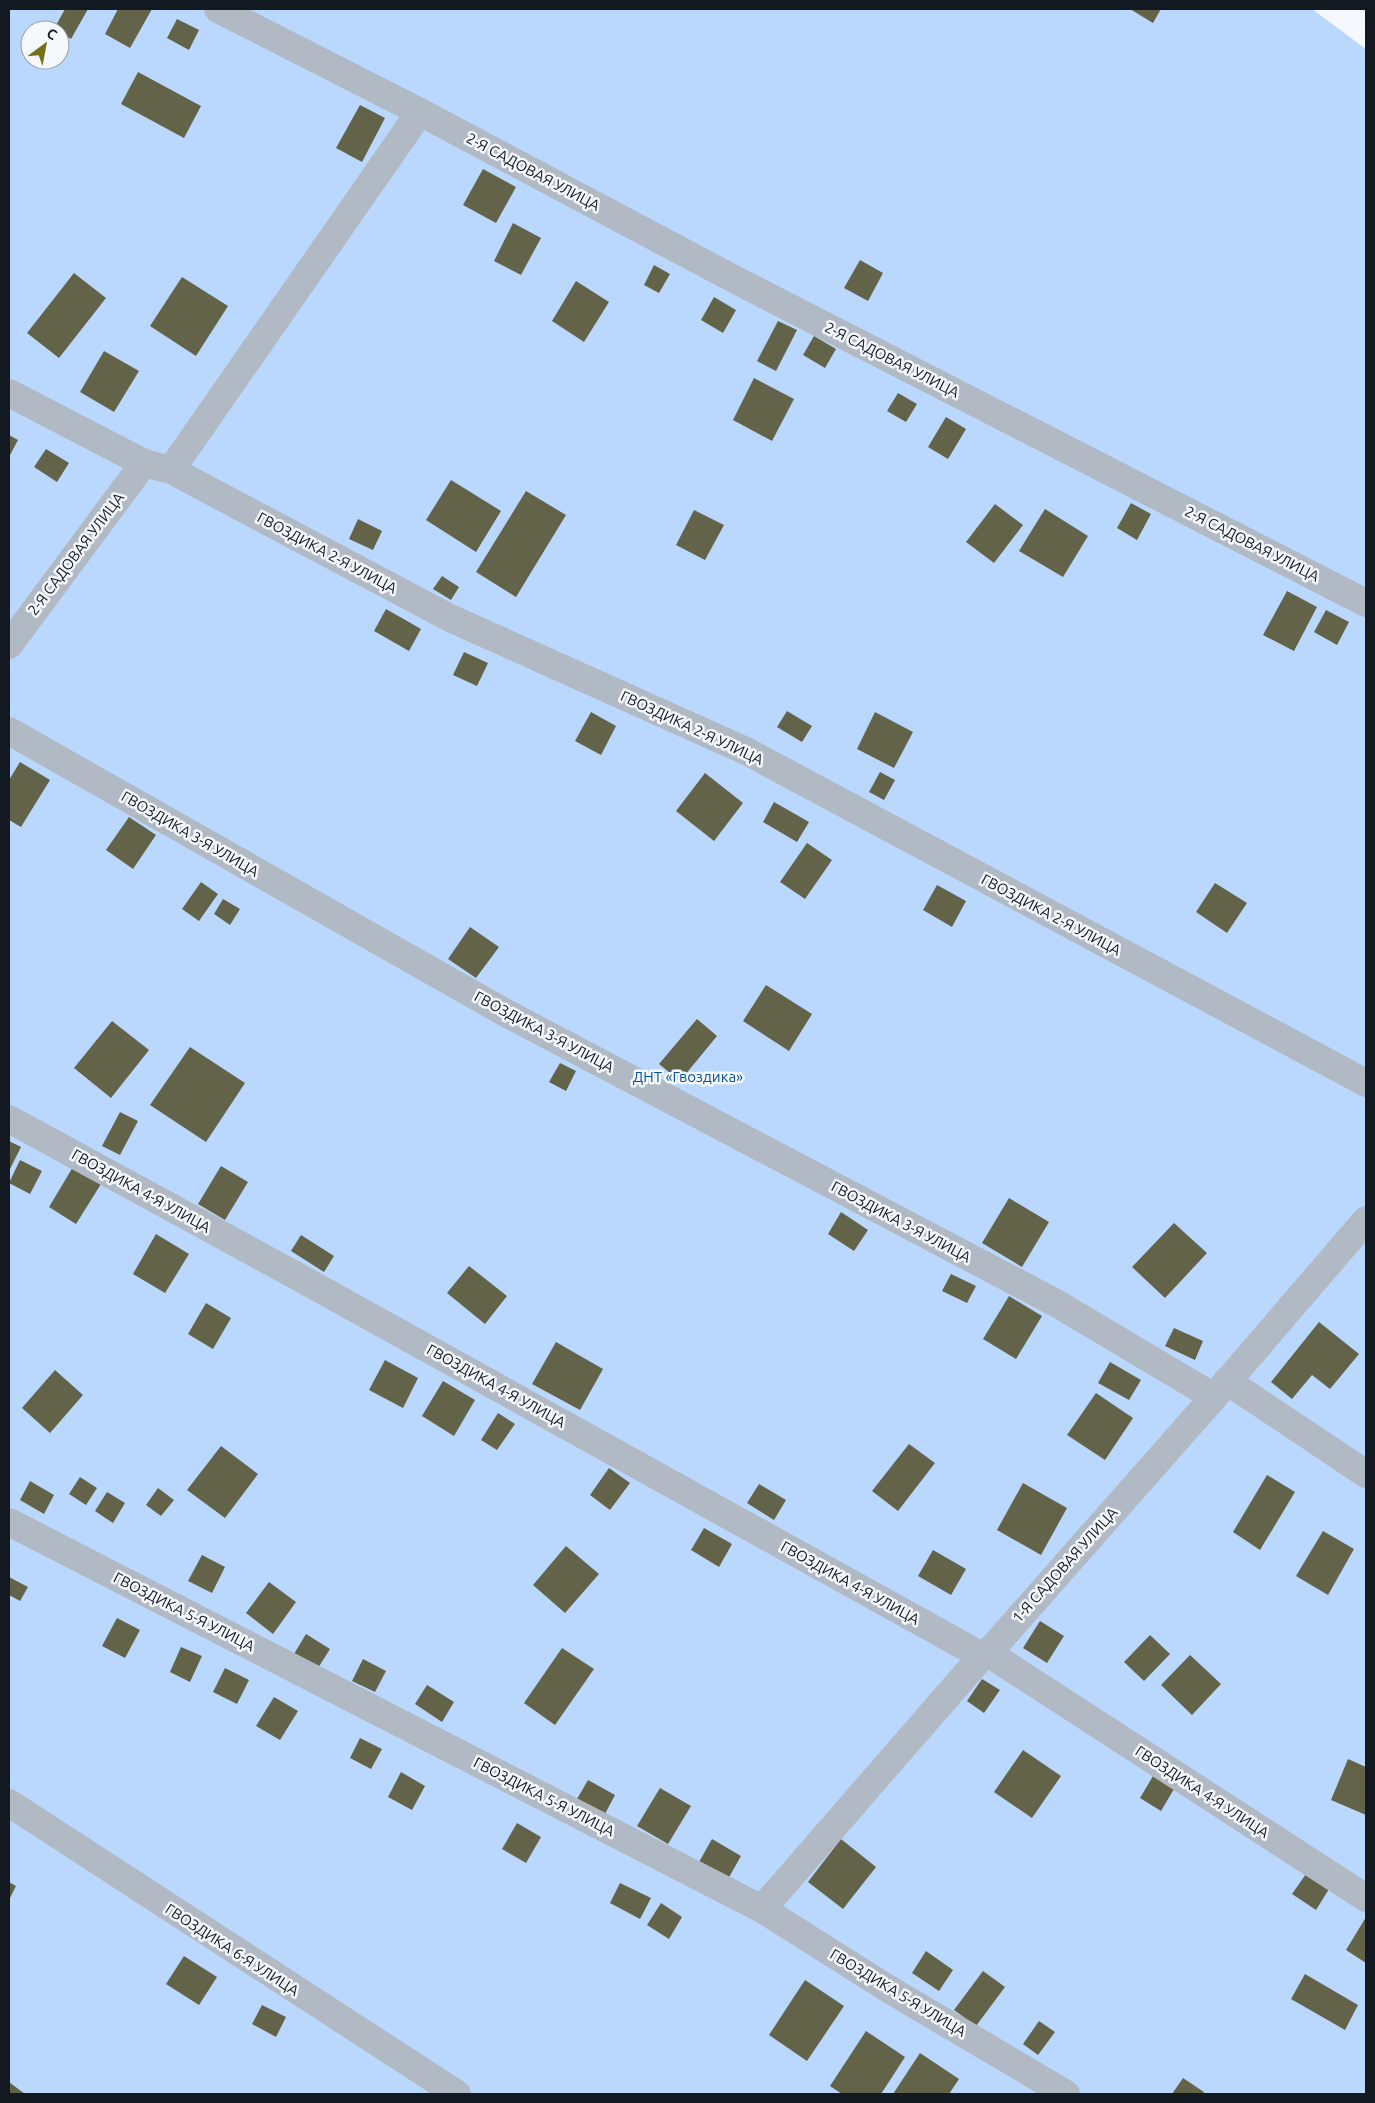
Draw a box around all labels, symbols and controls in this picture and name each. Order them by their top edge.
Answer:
north arrow [20,20,70,70]
text: С [44,25,60,43]
street label: 2-Я САДОВАЯ УЛИЦА [464,129,603,214]
street label: 2-Я САДОВАЯ УЛИЦА [822,318,963,401]
street label: 2-Я САДОВАЯ УЛИЦА [24,489,127,618]
street label: 2-Я САДОВАЯ УЛИЦА [1182,502,1323,585]
street label: ГВОЗДИКА 2-Я УЛИЦА [255,509,400,597]
street label: ГВОЗДИКА 2-Я УЛИЦА [618,687,767,768]
street label: ГВОЗДИКА 3-Я УЛИЦА [119,787,262,880]
street label: ГВОЗДИКА 2-Я УЛИЦА [979,871,1124,959]
street label: ГВОЗДИКА 3-Я УЛИЦА [472,988,617,1076]
park label: ДНТ «Гвоздика» [633,1068,743,1085]
street label: ГВОЗДИКА 4-Я УЛИЦА [69,1145,214,1236]
street label: ГВОЗДИКА 3-Я УЛИЦА [829,1178,974,1266]
street label: ГВОЗДИКА 4-Я УЛИЦА [424,1340,569,1431]
street label: 1-Я САДОВАЯ УЛИЦА [1009,1503,1121,1626]
street label: ГВОЗДИКА 4-Я УЛИЦА [778,1537,923,1628]
street label: ГВОЗДИКА 5-Я УЛИЦА [111,1569,258,1655]
street label: ГВОЗДИКА 4-Я УЛИЦА [1132,1742,1272,1841]
street label: ГВОЗДИКА 5-Я УЛИЦА [471,1754,618,1840]
street label: ГВОЗДИКА 6-Я УЛИЦА [162,1900,302,1999]
street label: ГВОЗДИКА 5-Я УЛИЦА [827,1945,970,2040]

